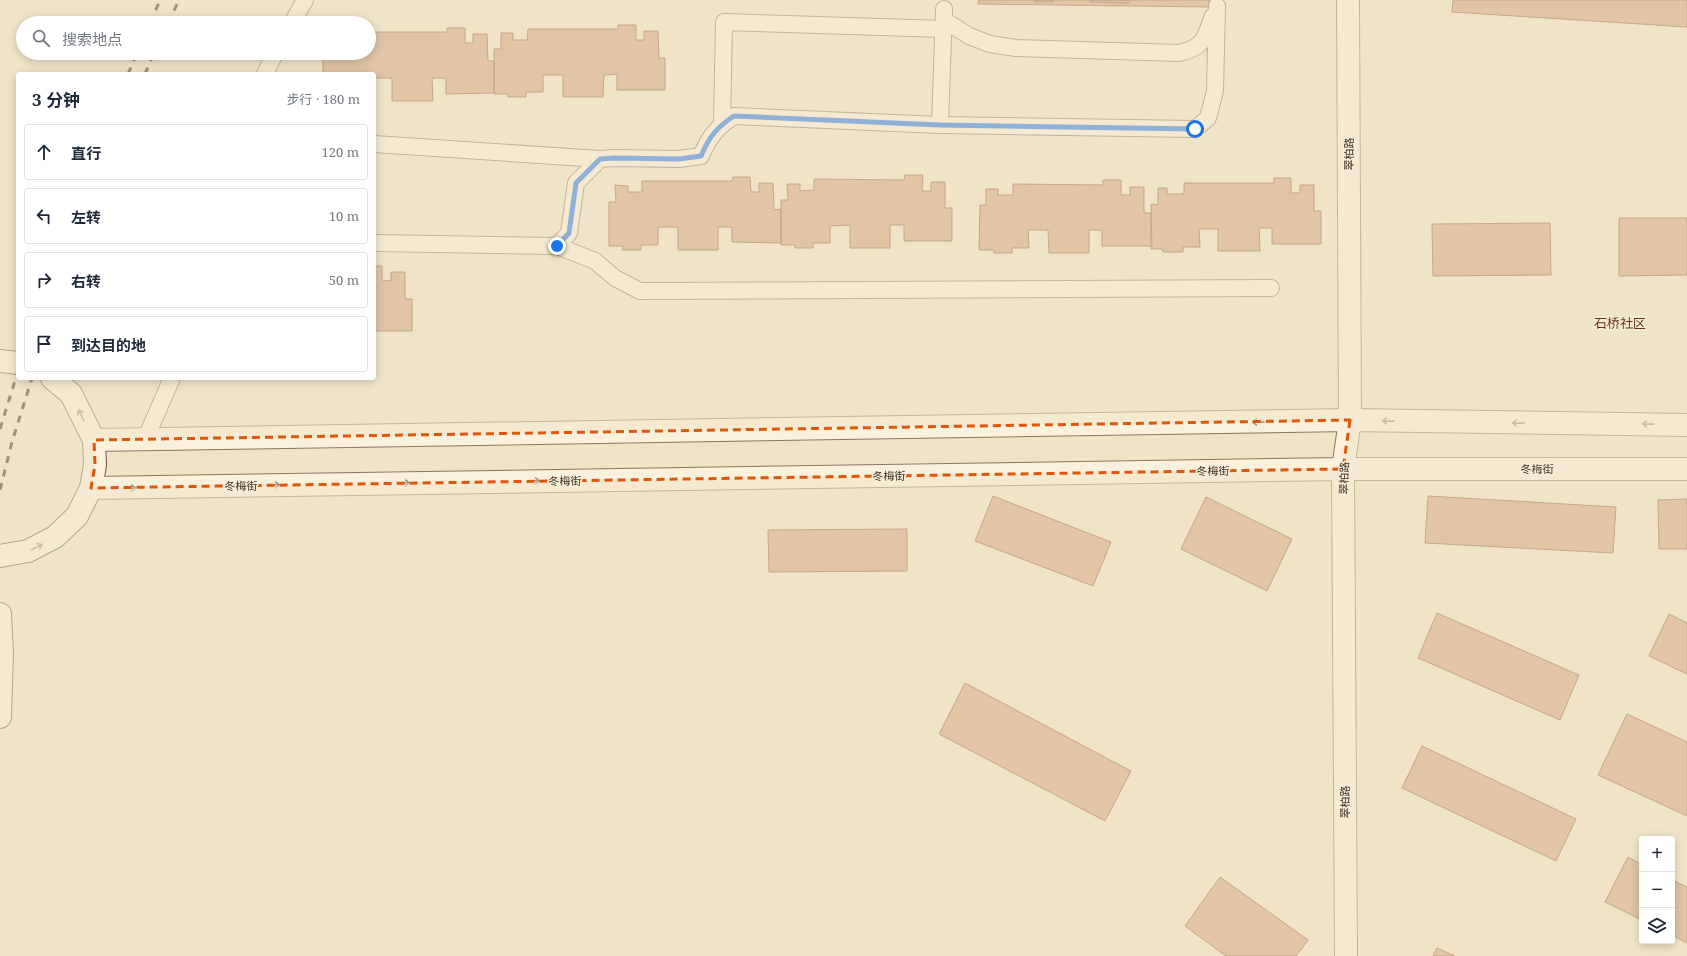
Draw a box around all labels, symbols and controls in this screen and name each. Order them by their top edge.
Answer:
search box [16,16,376,60]
icon: search [30,27,52,49]
text: 搜索地点 [62,29,122,49]
text: 3 分钟 [32,88,80,111]
text: 步行 · 180 m [287,90,360,108]
route start [1186,120,1204,138]
street label: 翠柏路 [1341,138,1356,171]
icon: ahead [33,141,55,163]
text: 直行 [71,143,101,163]
text: 120 m [322,143,359,161]
icon: left [33,205,55,227]
text: 左转 [71,207,101,227]
text: 10 m [329,207,359,225]
route end [548,237,566,255]
icon: right [33,269,55,291]
text: 右转 [71,271,101,291]
text: 50 m [329,271,359,289]
district label: 石桥社区 [1594,314,1646,332]
icon: arrive [33,333,55,355]
text: 到达目的地 [71,335,146,355]
one-way arrow [77,409,84,421]
one-way arrow [1382,417,1395,425]
one-way arrow [1252,418,1265,425]
one-way arrow [1512,419,1525,426]
one-way arrow [1642,421,1655,428]
street label: 翠柏路 [1335,461,1352,495]
street label: 冬梅街 [1521,461,1554,476]
street label: 冬梅街 [1196,463,1230,478]
street label: 冬梅街 [872,468,906,483]
street label: 冬梅街 [548,473,582,488]
one-way arrow [527,477,540,485]
street label: 冬梅街 [224,478,258,493]
one-way arrow [397,479,410,487]
one-way arrow [267,481,280,489]
one-way arrow [123,484,136,491]
one-way arrow [31,542,43,550]
street label: 翠柏路 [1337,786,1352,819]
map controls [1639,836,1675,944]
button: + [1639,836,1675,872]
button: − [1639,872,1675,908]
button: layers [1639,908,1675,944]

